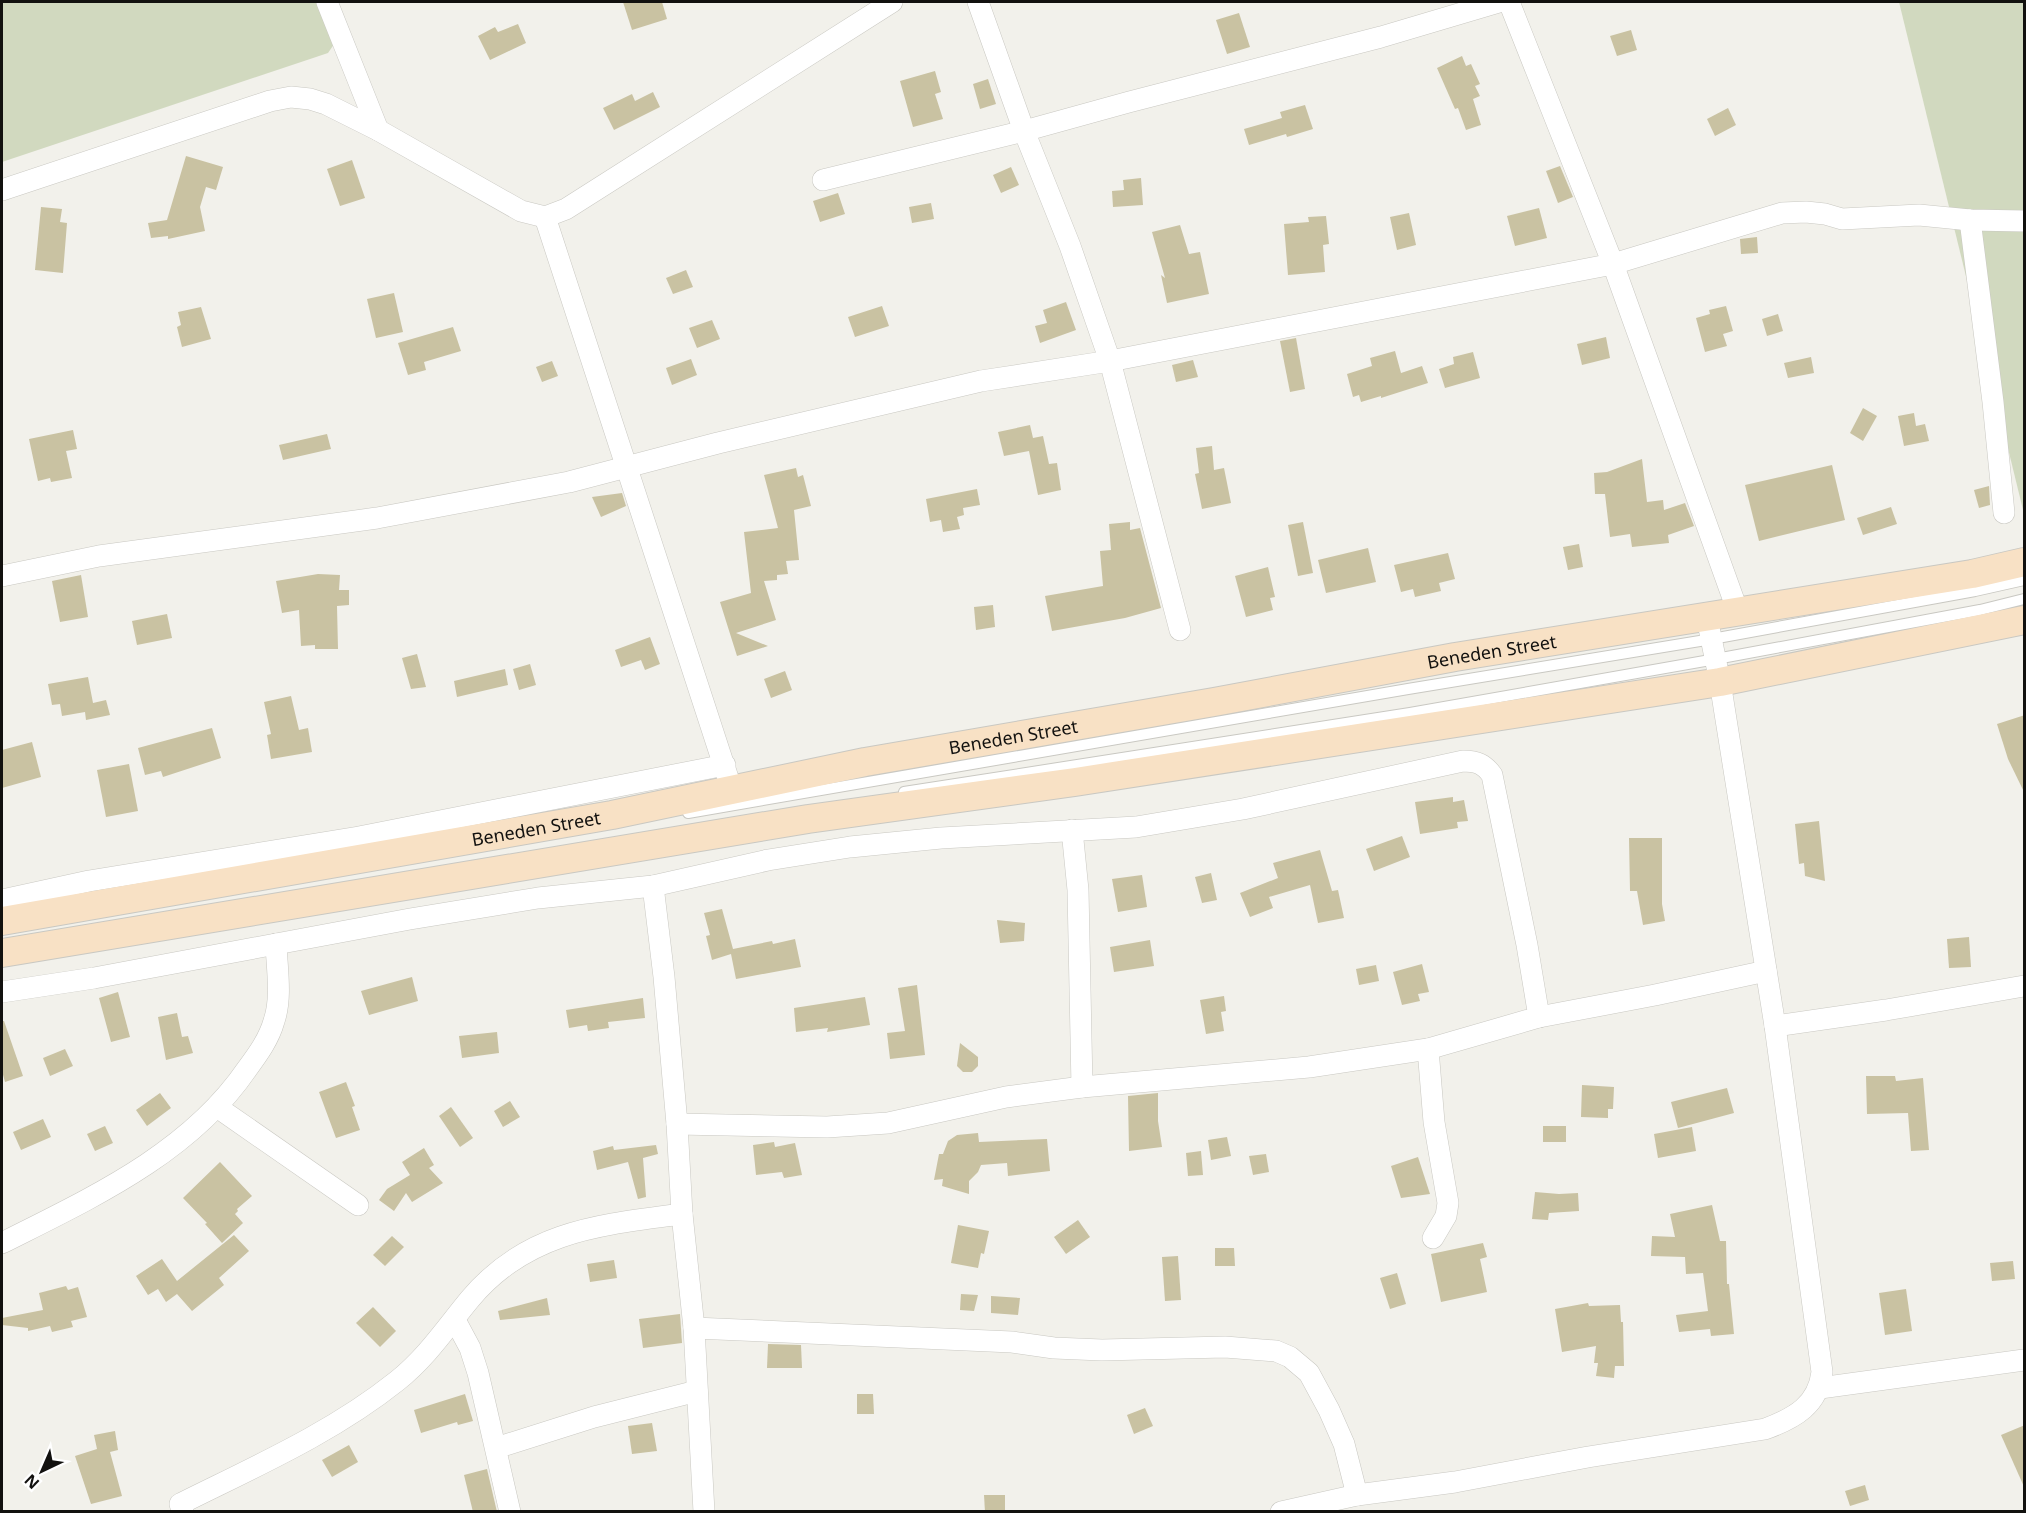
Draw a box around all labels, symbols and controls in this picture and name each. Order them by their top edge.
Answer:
street label: Beneden Street [1425,629,1558,674]
street label: Beneden Street [947,714,1080,759]
street label: Beneden Street [470,805,603,851]
north arrow [12,1441,72,1501]
text: N [19,1469,44,1494]

